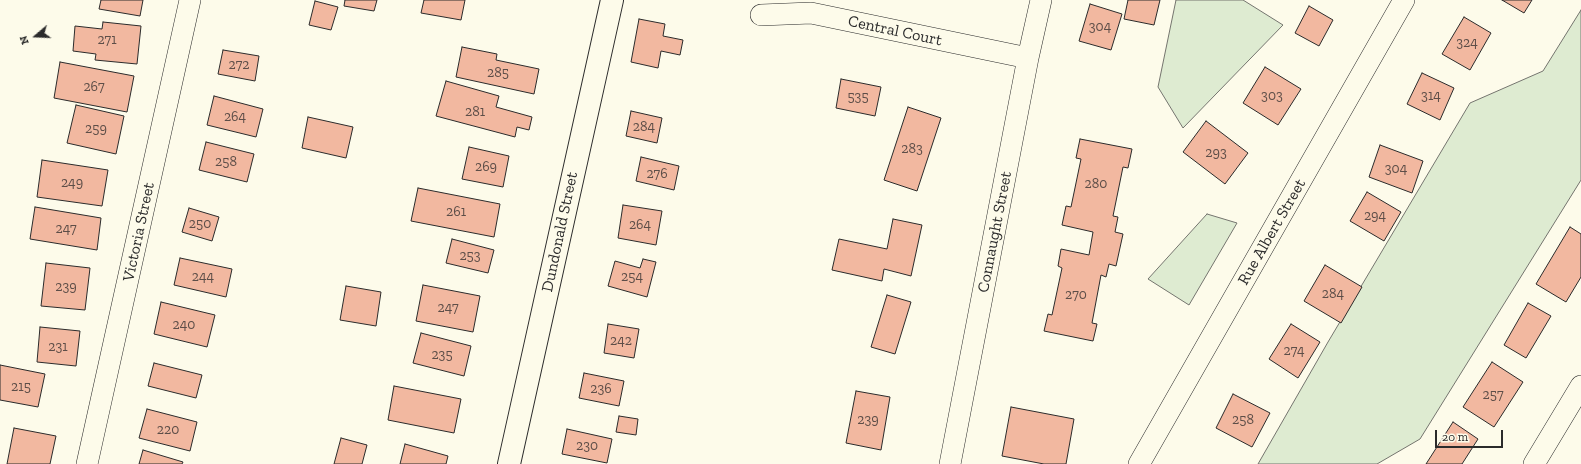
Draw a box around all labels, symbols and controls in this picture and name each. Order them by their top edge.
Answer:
street label: Central Court [846,12,944,50]
north arrow [16,16,56,56]
house number: 304 [1089,19,1111,35]
house number: 271 [97,32,117,48]
text: N [17,34,32,46]
house number: 324 [1456,35,1478,51]
house number: 272 [228,57,250,73]
house number: 285 [487,65,509,81]
house number: 267 [83,79,105,95]
house number: 303 [1261,88,1283,104]
house number: 314 [1421,88,1441,104]
house number: 535 [847,89,869,105]
house number: 281 [465,104,485,120]
house number: 264 [224,109,246,125]
house number: 284 [633,119,655,135]
house number: 259 [85,121,107,137]
house number: 283 [901,141,923,157]
house number: 293 [1205,145,1227,161]
house number: 258 [215,154,237,170]
house number: 269 [475,159,497,175]
house number: 304 [1385,161,1407,177]
house number: 276 [646,166,668,182]
street label: Dundonald Street [538,170,582,294]
street label: Connaught Street [974,170,1016,294]
house number: 249 [61,175,83,191]
house number: 280 [1085,176,1107,192]
street label: Rue Albert Street [1234,176,1310,288]
street label: Victoria Street [119,181,159,283]
house number: 261 [446,204,466,220]
house number: 294 [1364,208,1386,224]
house number: 250 [189,216,211,232]
house number: 264 [629,217,651,233]
house number: 247 [55,221,77,237]
house number: 253 [459,248,481,264]
house number: 244 [192,269,214,285]
house number: 254 [621,269,643,285]
house number: 239 [55,279,77,295]
house number: 284 [1322,286,1344,302]
house number: 270 [1065,287,1087,303]
house number: 247 [437,300,459,316]
house number: 240 [173,317,195,333]
house number: 242 [610,333,632,349]
house number: 231 [48,339,68,355]
house number: 274 [1283,343,1305,359]
house number: 235 [431,347,453,363]
house number: 215 [11,379,31,395]
house number: 236 [590,381,612,397]
house number: 257 [1483,387,1503,403]
house number: 239 [857,412,879,428]
house number: 258 [1232,412,1254,428]
house number: 220 [157,422,179,438]
scale bar [1437,422,1505,448]
text: 20 m [1442,430,1468,444]
house number: 230 [576,438,598,454]

